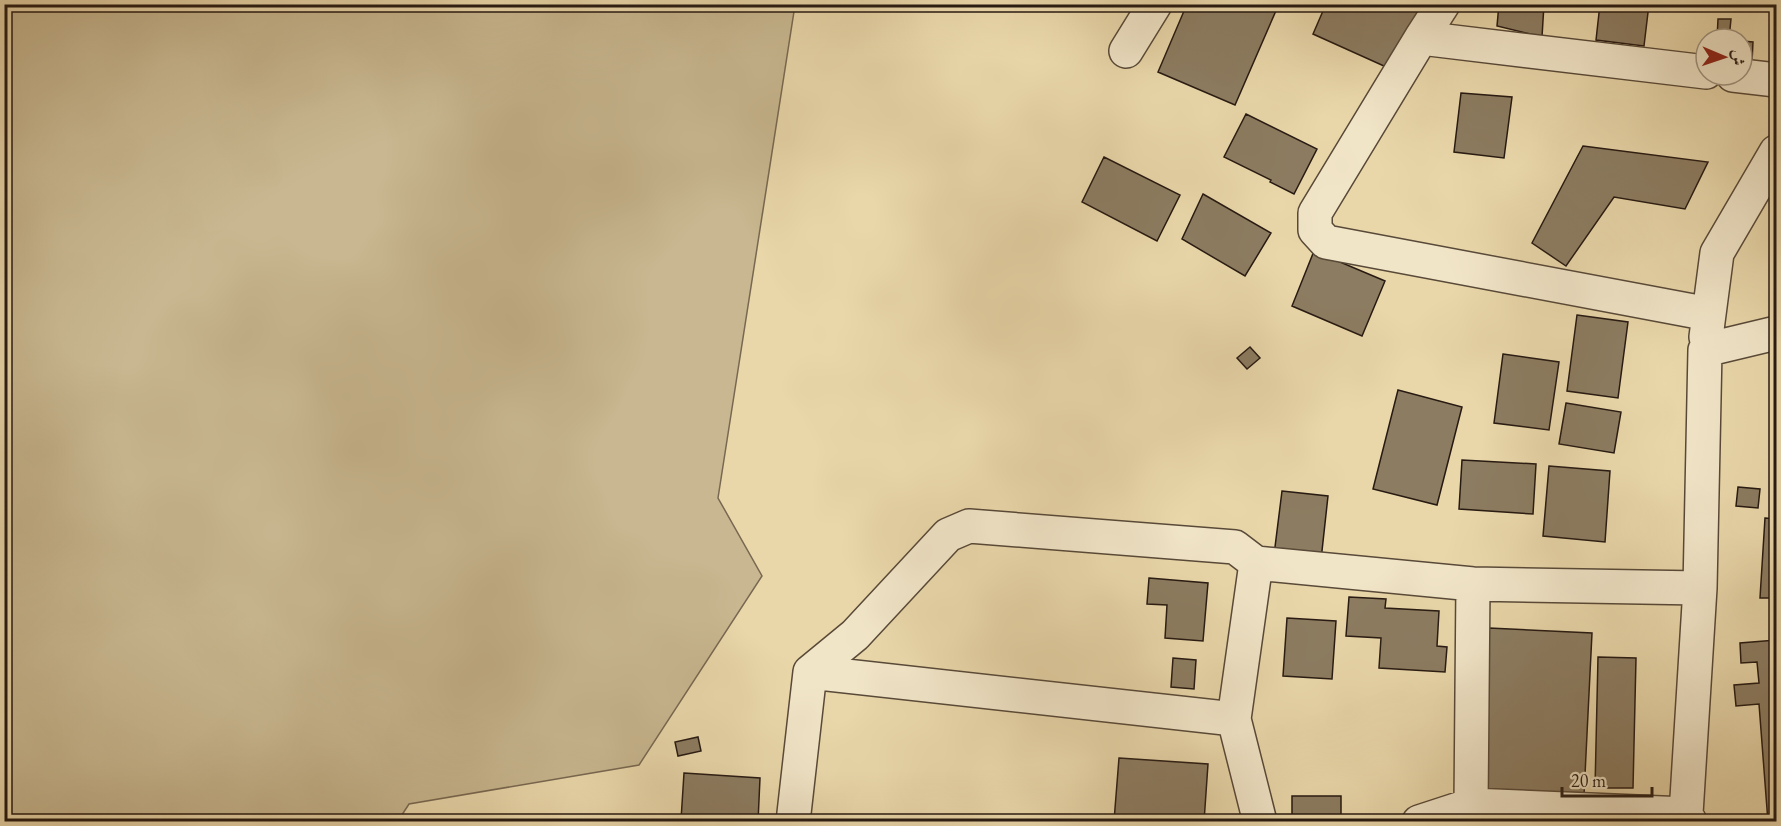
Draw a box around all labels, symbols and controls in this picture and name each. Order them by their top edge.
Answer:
north arrow [1694,27,1754,87]
text: ش [1728,49,1749,66]
scale bar [1562,760,1652,798]
text: 20 m [1571,769,1606,792]

